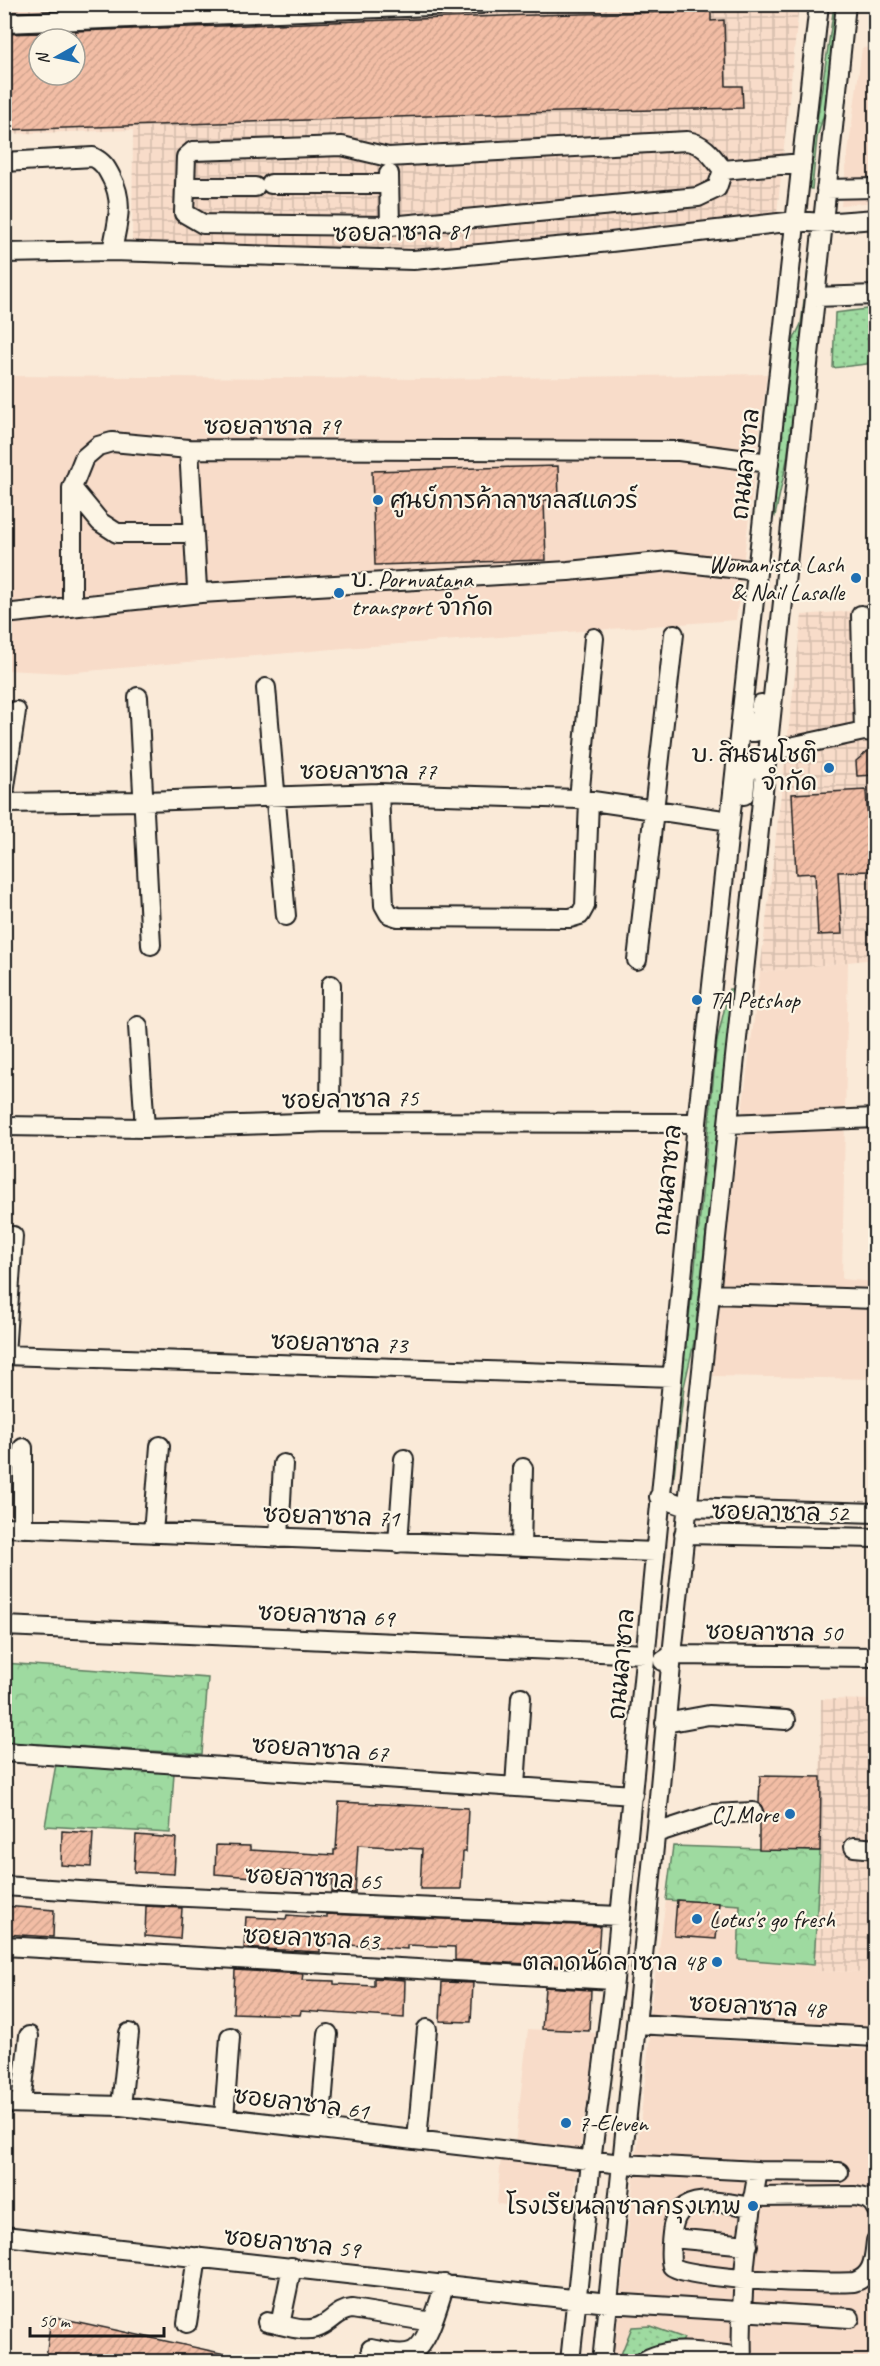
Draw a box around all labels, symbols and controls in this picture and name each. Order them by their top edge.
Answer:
north arrow [27,27,87,87]
text: N [32,50,54,66]
street label: ซอยลาซาล 81 [332,216,471,248]
street label: ถนนลาซาล [724,407,766,521]
street label: ซอยลาซาล 79 [204,411,343,441]
place label: ศูนย์การค้าลาซาลสแควร์ [390,484,638,518]
marker: ศูนย์การค้าลาซาลสแควร์ [371,493,385,507]
place label: Womanista Lash & Nail Lasalle [709,549,846,607]
place label: บ. Pornvatana transport จำกัด [351,564,493,622]
marker: Womanista Lash & Nail Lasalle [849,571,863,585]
marker: บ. Pornvatana transport จำกัด [332,586,346,600]
place label: บ. สินธนโชติ จำกัด [692,738,817,797]
street label: ซอยลาซาล 77 [300,756,438,786]
marker: บ. สินธนโชติ จำกัด [822,761,836,775]
place label: TA Petshop [709,985,801,1015]
marker: TA Petshop [690,993,704,1007]
street label: ซอยลาซาล 75 [281,1083,420,1115]
street label: ถนนลาซาล [646,1123,688,1237]
street label: ซอยลาซาล 73 [270,1326,410,1360]
street label: ซอยลาซาล 52 [711,1496,851,1528]
street label: ซอยลาซาล 71 [262,1499,401,1533]
street label: ซอยลาซาล 69 [257,1596,397,1634]
street label: ถนนลาซาล [601,1607,641,1721]
street label: ซอยลาซาล 50 [705,1616,845,1648]
street label: ซอยลาซาล 67 [251,1729,390,1769]
place label: CJ More [711,1799,780,1829]
marker: CJ More [783,1807,797,1821]
street label: ซอยลาซาล 65 [244,1859,383,1897]
place label: Lotus's go fresh [709,1904,836,1934]
marker: Lotus's go fresh [690,1912,704,1926]
street label: ซอยลาซาล 63 [242,1919,382,1957]
place label: ตลาดนัดลาซาล 48 [522,1947,707,1977]
marker: ตลาดนัดลาซาล 48 [710,1955,724,1969]
street label: ซอยลาซาล 48 [688,1987,828,2025]
street label: ซอยลาซาล 61 [231,2080,372,2126]
place label: 7-Eleven [578,2108,649,2138]
marker: 7-Eleven [559,2116,573,2130]
place label: โรงเรียนลาซาลกรุงเทพ [506,2190,741,2224]
marker: โรงเรียนลาซาลกรุงเทพ [746,2199,760,2213]
street label: ซอยลาซาล 59 [223,2221,364,2265]
scale bar [30,2300,164,2338]
text: 50 m [39,2310,72,2332]

